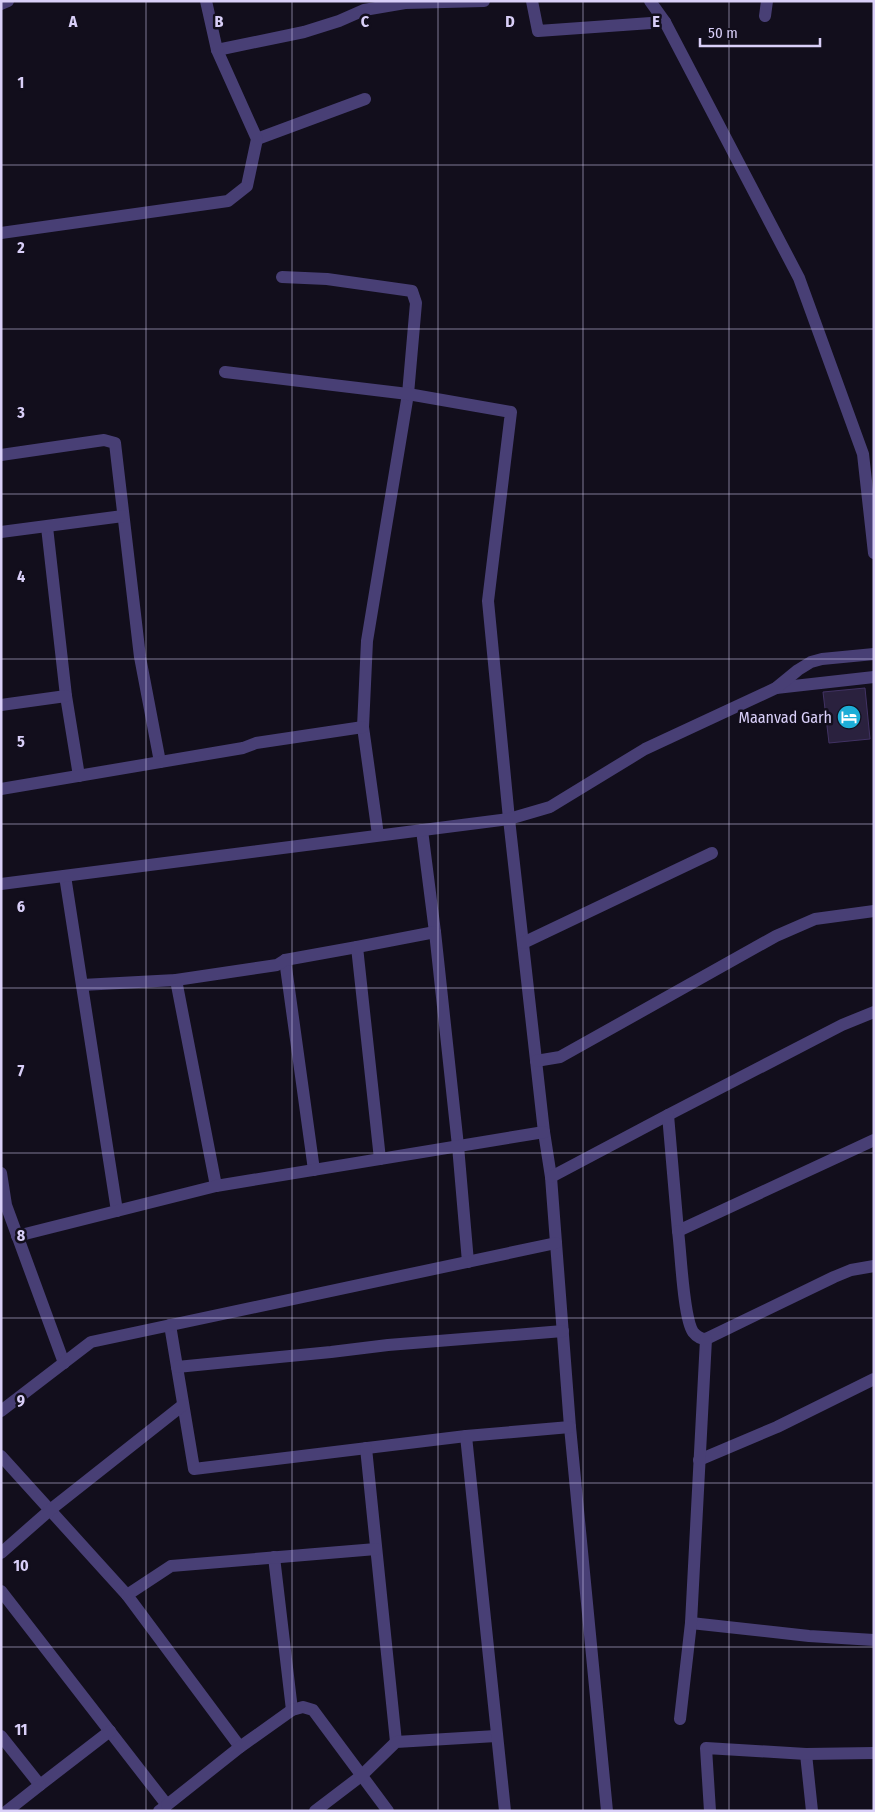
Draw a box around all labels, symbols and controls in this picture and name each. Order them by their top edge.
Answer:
text: A [68,12,78,31]
text: B [215,12,224,31]
text: C [361,12,370,31]
text: D [505,12,515,31]
text: E [652,12,660,31]
scale bar [700,15,820,47]
text: 50 m [708,24,738,42]
text: 1 [18,73,24,92]
text: 2 [16,238,25,257]
text: 3 [16,403,25,422]
text: 4 [17,567,25,586]
hotel icon: Maanvad Garh [836,704,862,730]
place label: Maanvad Garh [739,708,832,727]
text: 5 [17,732,25,751]
text: 6 [17,897,25,916]
text: 7 [18,1061,25,1080]
text: 8 [17,1226,26,1245]
text: 9 [17,1391,25,1410]
text: 10 [13,1556,29,1575]
text: 11 [14,1720,28,1739]

